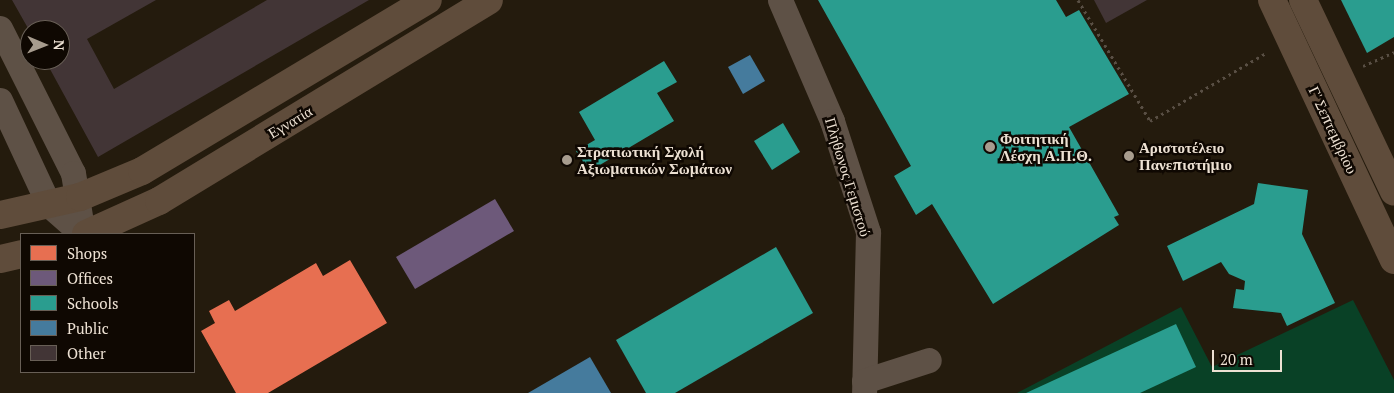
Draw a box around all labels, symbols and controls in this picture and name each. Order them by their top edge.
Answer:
north arrow [20,20,70,70]
text: N [50,40,69,51]
street label: Γ' Σεπτεμβρίου [1305,83,1361,177]
street label: Εγνατία [265,102,315,142]
street label: Πλήθωνος Γεμιστού [821,115,875,239]
place label: Φοιτητική Λέσχη Α.Π.Θ. [1000,129,1092,164]
place label: Αριστοτέλειο Πανεπιστήμιο [1139,138,1232,173]
marker: Φοιτητική Λέσχη Α.Π.Θ. [984,141,996,153]
place label: Στρατιωτική Σχολή Αξιωματικών Σωμάτων [577,142,732,177]
marker: Αριστοτέλειο Πανεπιστήμιο [1123,150,1135,162]
marker: Στρατιωτική Σχολή Αξιωματικών Σωμάτων [561,154,573,166]
legend [20,233,195,373]
text: Shops [67,243,107,263]
text: Offices [67,268,113,288]
text: Schools [67,293,118,313]
text: Public [67,318,109,338]
scale bar [1214,340,1284,372]
text: Other [67,343,106,363]
text: 20 m [1220,349,1253,369]

